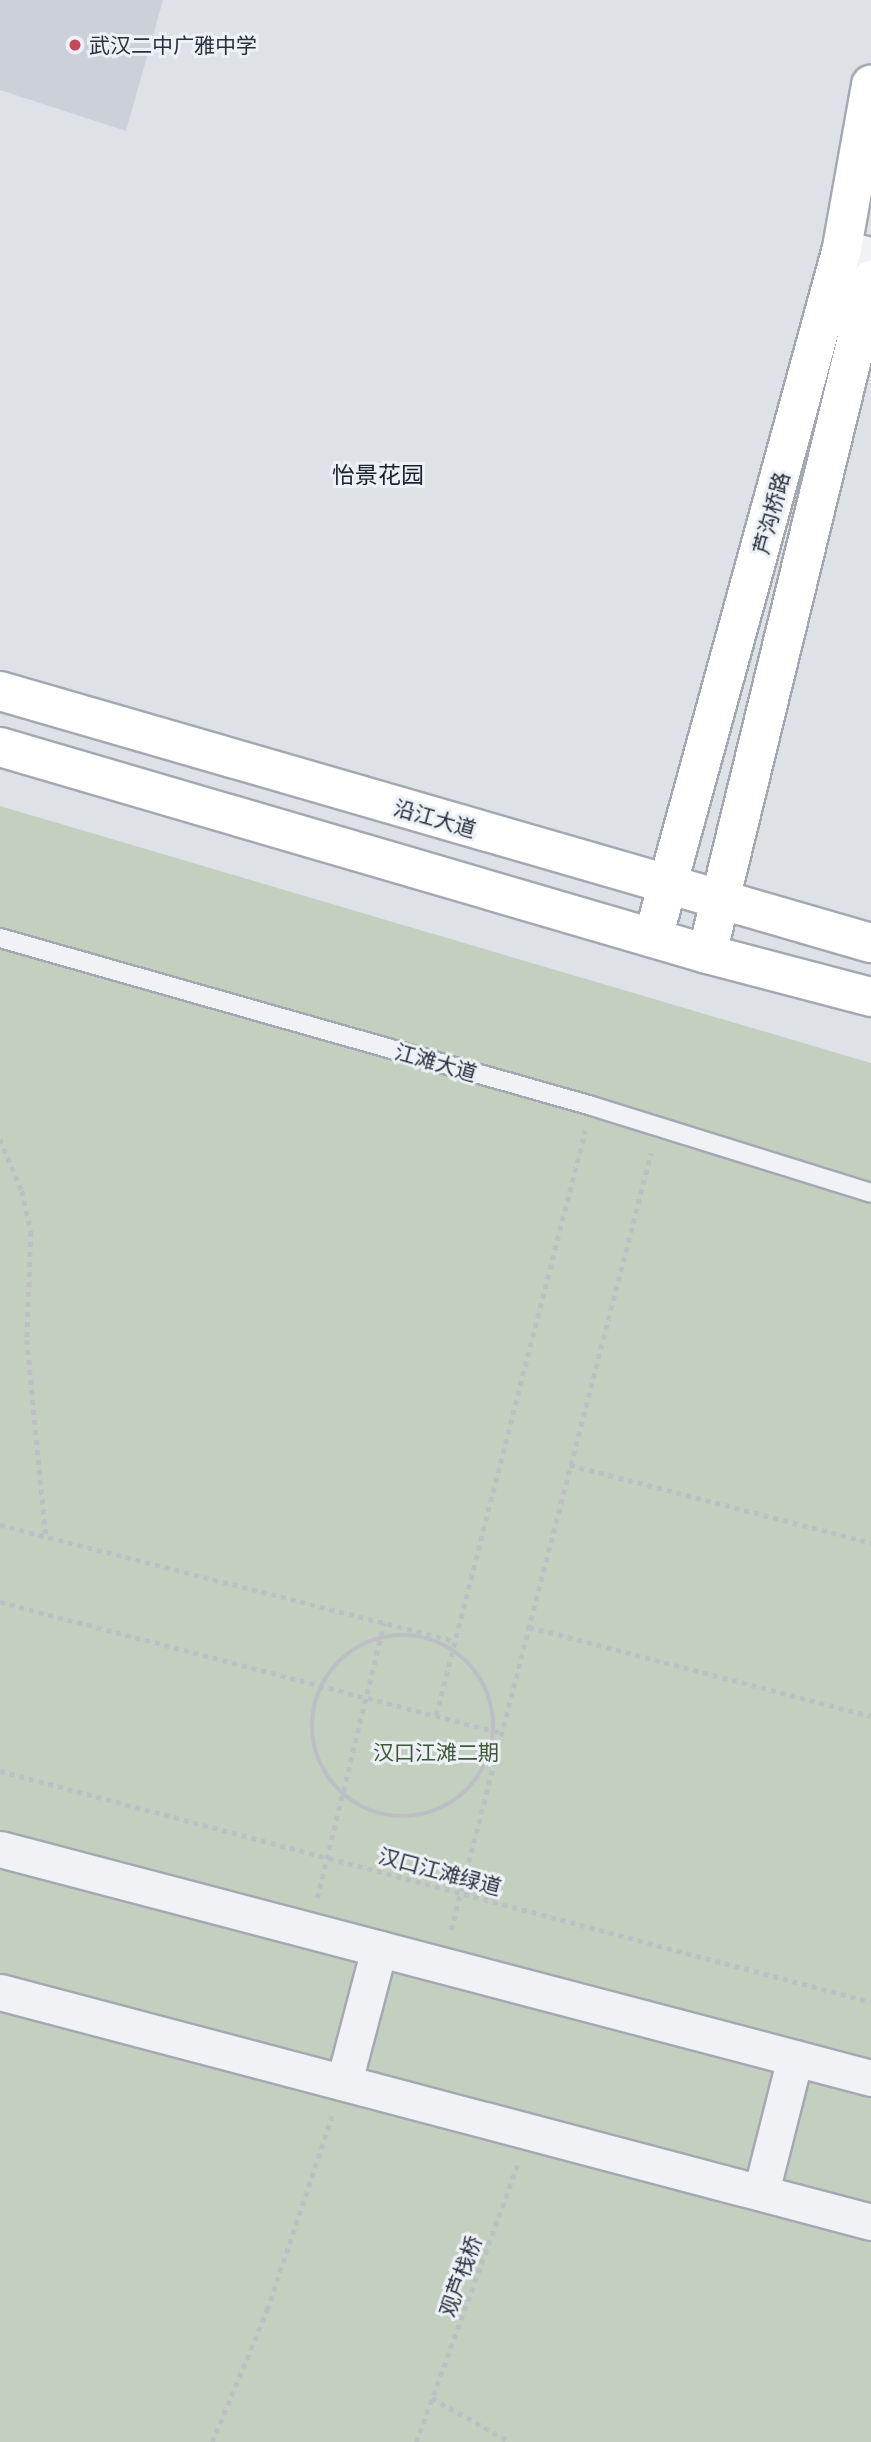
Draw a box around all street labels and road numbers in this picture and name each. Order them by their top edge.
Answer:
street label: 芦沟桥路 [748,469,794,557]
street label: 沿江大道 [391,794,479,842]
street label: 江滩大道 [392,1038,480,1086]
street label: 汉口江滩绿道 [376,1843,504,1899]
street label: 观芦栈桥 [434,2232,486,2320]

